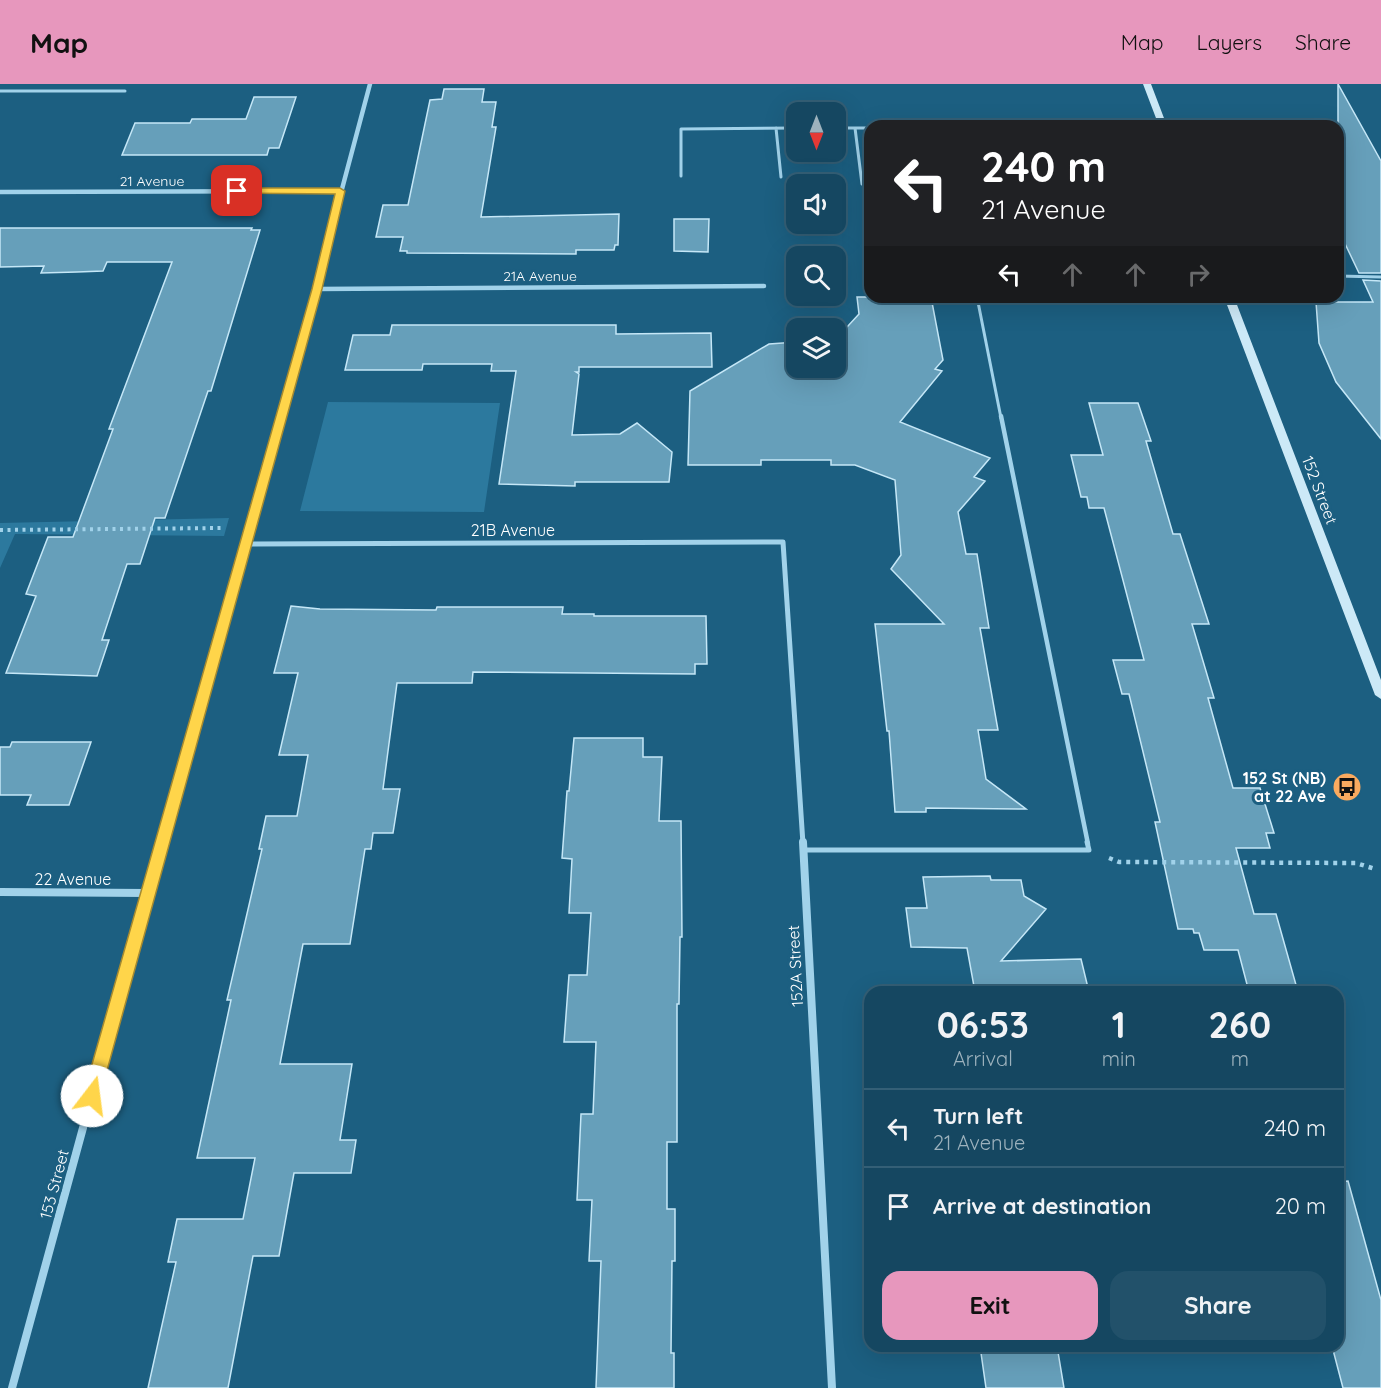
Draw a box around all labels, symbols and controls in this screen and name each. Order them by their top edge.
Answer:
text: Map [30,25,88,60]
text: Map [1121,29,1164,55]
text: Layers [1197,29,1262,55]
text: Share [1295,29,1351,55]
north arrow [786,102,846,162]
map controls [786,102,846,378]
text: 240 m [981,140,1106,193]
icon: left [882,144,960,222]
pin [211,165,262,216]
street label: 21 Avenue [120,172,184,190]
icon: arrive [220,174,253,207]
button: sound [786,174,846,234]
text: 21 Avenue [981,192,1106,226]
button: search [786,246,846,306]
icon: left [993,258,1026,291]
icon: ahead [1056,258,1089,291]
icon: ahead [1119,258,1152,291]
icon: right [1182,258,1215,291]
street label: 21A Avenue [503,267,577,285]
button: layers [786,318,846,378]
street label: 152 Street [1298,453,1342,527]
street label: 21B Avenue [471,520,555,540]
place label: 152 St (NB) at 22 Ave [1243,768,1326,806]
bus stop icon: 152 St (NB) at 22 Ave [1331,771,1363,803]
street label: 22 Avenue [35,869,111,889]
street label: 152A Street [783,925,807,1007]
text: 06:53 [937,1002,1029,1047]
text: 1 [1112,1002,1126,1047]
text: 260 [1209,1002,1271,1047]
text: Arrival [953,1046,1013,1071]
text: min [1102,1046,1136,1071]
text: m [1231,1046,1249,1071]
position arrow [60,1064,124,1128]
text: Turn left [933,1102,1023,1130]
icon: left [882,1112,915,1145]
text: 240 m [1263,1114,1326,1142]
text: 21 Avenue [933,1130,1025,1155]
street label: 153 Street [35,1147,73,1221]
icon: arrive [882,1190,915,1223]
text: Arrive at destination [933,1192,1151,1220]
text: 20 m [1275,1192,1326,1220]
button: Exit [882,1271,1098,1340]
button: Share [1110,1271,1326,1340]

